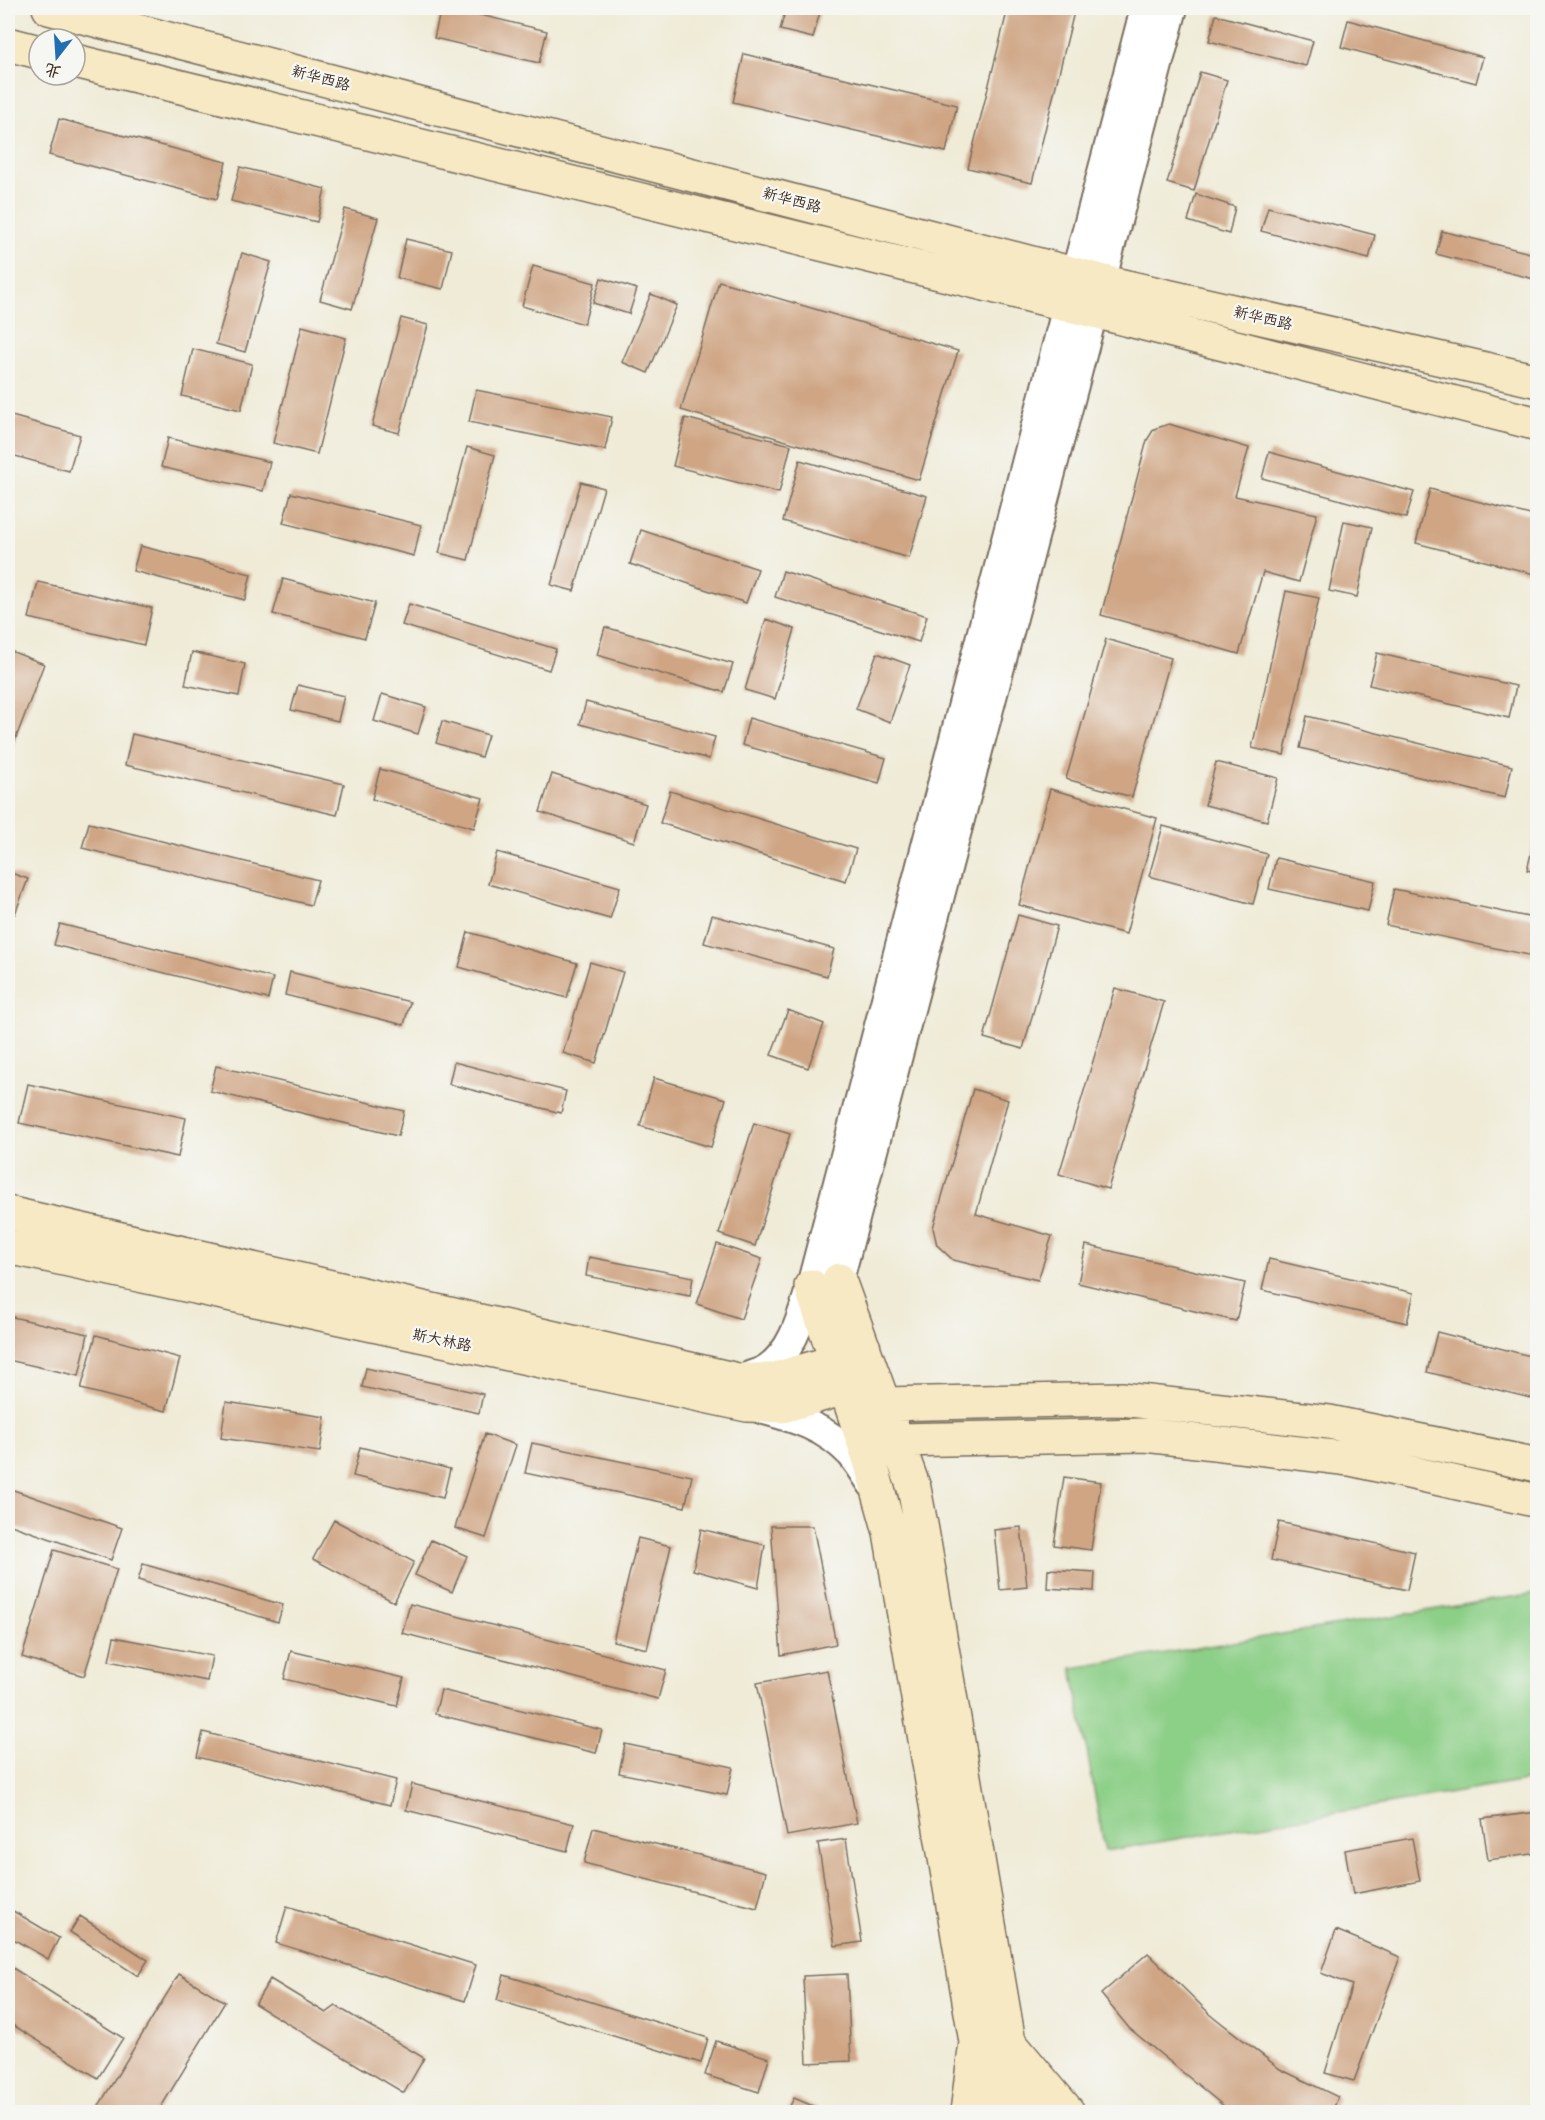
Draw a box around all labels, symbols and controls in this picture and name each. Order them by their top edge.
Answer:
north arrow [27,27,87,87]
text: 北 [42,58,63,83]
street label: 新华西路 [289,61,353,95]
street label: 新华西路 [760,183,824,217]
street label: 新华西路 [1232,302,1294,334]
street label: 斯大林路 [411,1324,473,1356]

